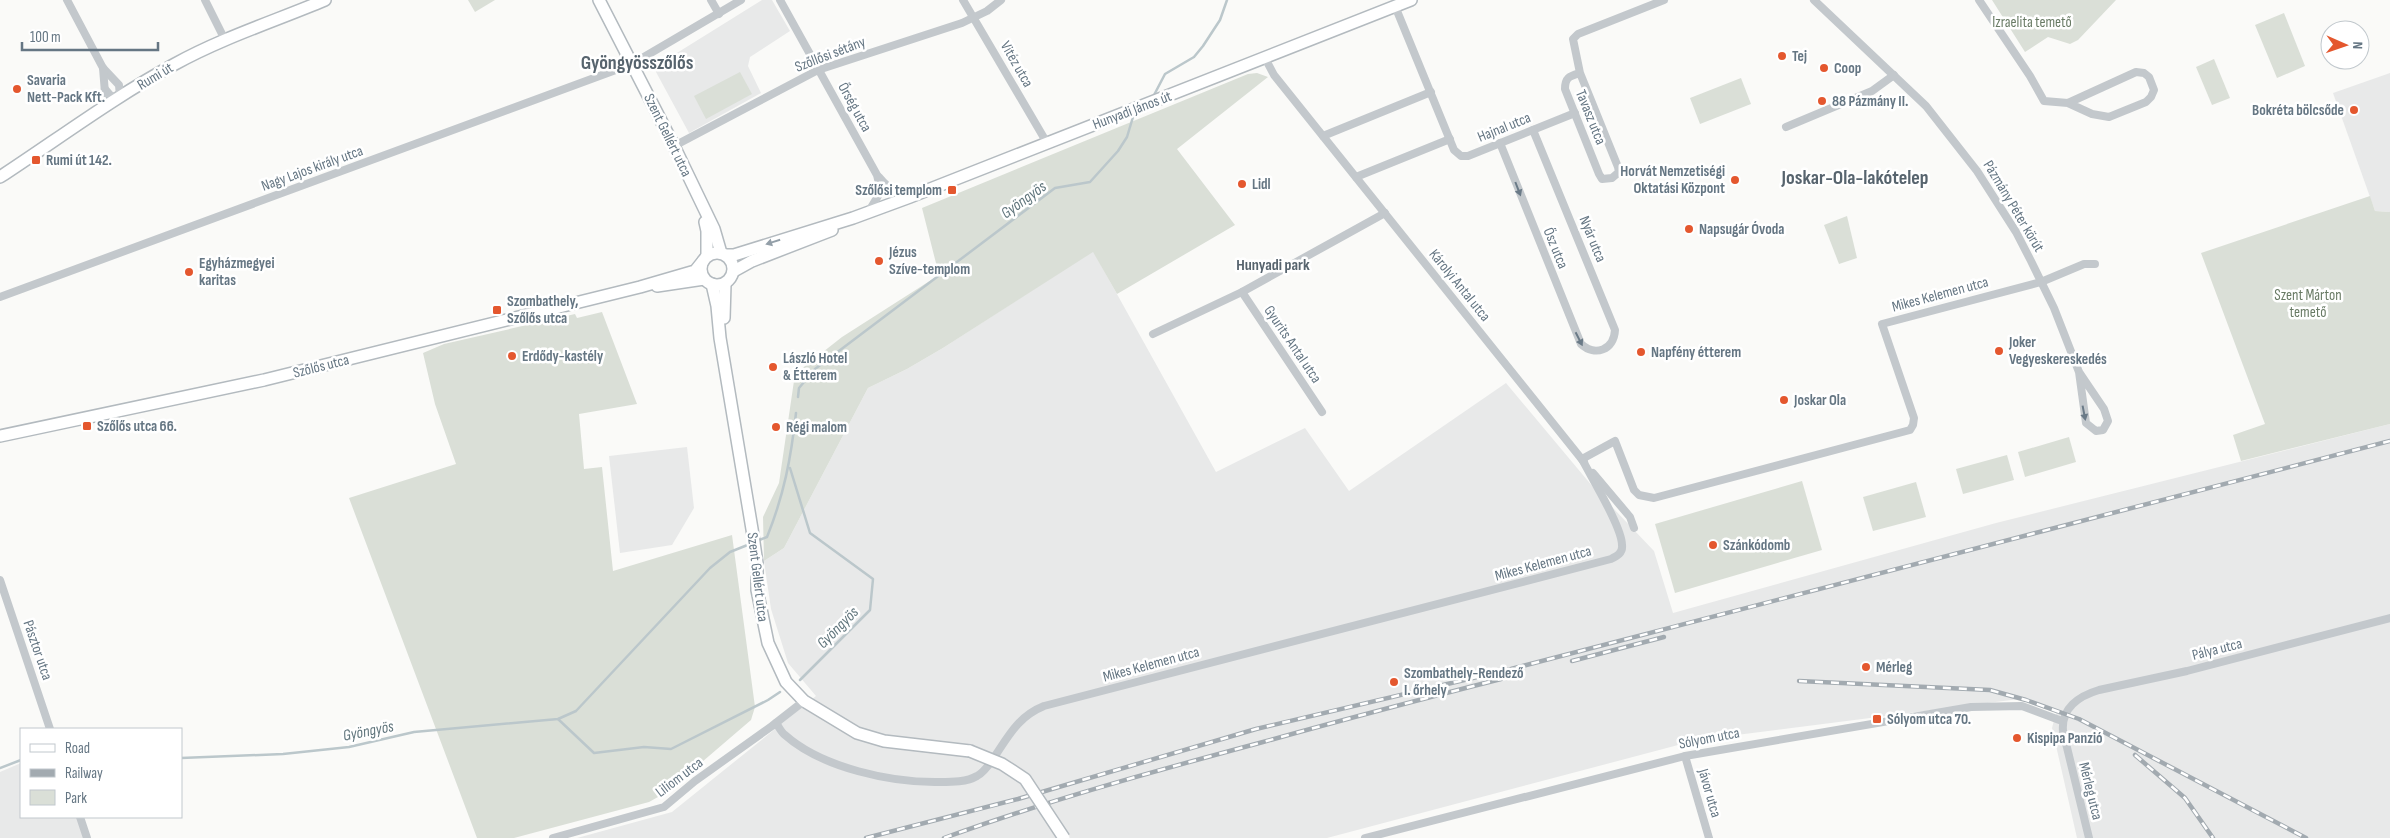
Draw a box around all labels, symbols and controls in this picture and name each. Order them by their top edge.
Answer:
park label: Izraelita temető [1992,13,2072,32]
scale bar [22,20,159,52]
north arrow [2320,20,2370,70]
text: 100 m [30,28,61,47]
street label: Szőllősi sétány [792,32,868,77]
street label: Vitéz utca [996,38,1037,91]
text: N [2349,41,2366,49]
place label: Tej [1792,47,1807,66]
marker: Tej [1776,50,1788,62]
district label: Gyöngyösszőlős [581,51,694,75]
street label: Rumi út [134,58,177,95]
place label: Coop [1834,59,1861,78]
marker: Coop [1818,62,1830,74]
place label: Savaria Nett-Pack Kft. [27,71,105,107]
street label: Őrség utca [833,79,876,135]
marker: Savaria Nett-Pack Kft. [11,83,23,95]
street label: Hunyadi János út [1090,87,1175,134]
street label: Tavasz utca [1571,87,1610,148]
street label: Szent Gellért utca [639,91,696,180]
place label: 88 Pázmány II. [1832,92,1908,111]
marker: 88 Pázmány II. [1816,95,1828,107]
place label: Bokréta bölcsőde [2252,101,2344,120]
marker: Bokréta bölcsőde [2348,104,2360,116]
street label: Hajnal utca [1475,108,1534,147]
street label: Nagy Lajos király utca [259,141,366,196]
place label: Rumi út 142. [46,151,112,170]
marker: Rumi út 142. [30,154,42,166]
street label: Pázmány Péter körút [1979,157,2049,256]
place label: Horvát Nemzetiségi Oktatási Központ [1620,162,1725,198]
district label: Joskar-Ola-lakótelep [1780,166,1929,190]
marker: Horvát Nemzetiségi Oktatási Központ [1729,174,1741,186]
place label: Lidl [1252,175,1271,194]
water label: Gyöngyös [998,177,1050,223]
marker: Lidl [1236,178,1248,190]
place label: Szőlősi templom [855,181,942,200]
one-way arrow [1514,182,1522,197]
marker: Szőlősi templom [946,184,958,196]
street label: Nyár utca [1575,213,1610,265]
place label: Napsugár Óvoda [1699,220,1784,239]
marker: Napsugár Óvoda [1683,223,1695,235]
street label: Ősz utca [1539,225,1572,272]
one-way arrow [765,239,780,247]
place label: Jézus Szíve-templom [888,243,970,279]
street label: Károlyi Antal utca [1425,245,1495,325]
place label: Egyházmegyei karitas [199,254,274,290]
marker: Jézus Szíve-templom [873,255,885,267]
district label: Hunyadi park [1236,256,1310,275]
marker: Egyházmegyei karitas [183,266,195,278]
street label: Mikes Kelemen utca [1890,272,1991,316]
park label: Szent Márton temető [2274,286,2342,322]
place label: Szombathely, Szőlős utca [507,292,579,328]
street label: Gyurits Antal utca [1260,302,1326,387]
marker: Szombathely, Szőlős utca [491,304,503,316]
one-way arrow [1575,332,1583,346]
place label: Joker Vegyeskereskedés [2008,333,2107,369]
place label: Napfény étterem [1651,343,1741,362]
marker: Joker Vegyeskereskedés [1993,345,2005,357]
marker: Napfény étterem [1635,346,1647,358]
place label: Erdődy-kastély [522,347,604,366]
place label: László Hotel & Étterem [783,349,847,385]
street label: Szőlős utca [291,350,351,383]
marker: Erdődy-kastély [506,350,518,362]
marker: László Hotel & Étterem [767,361,779,373]
place label: Joskar Ola [1793,391,1846,410]
marker: Joskar Ola [1778,394,1790,406]
one-way arrow [2080,405,2088,420]
place label: Szőlős utca 66. [97,417,177,436]
place label: Régi malom [786,418,847,437]
marker: Szőlős utca 66. [81,420,93,432]
marker: Régi malom [770,421,782,433]
street label: Szent Gellért utca [743,531,772,623]
place label: Szánkódomb [1723,536,1790,555]
marker: Szánkódomb [1707,539,1719,551]
street label: Mikes Kelemen utca [1493,541,1594,585]
water label: Gyöngyös [813,603,863,653]
street label: Pásztor utca [18,618,57,683]
street label: Pálya utca [2190,634,2244,665]
street label: Mikes Kelemen utca [1101,642,1202,686]
place label: Mérleg [1876,658,1913,677]
marker: Mérleg [1860,661,1872,673]
place label: Szombathely-Rendező I. őrhely [1404,664,1524,700]
marker: Szombathely-Rendező I. őrhely [1388,676,1400,688]
place label: Sólyom utca 70. [1887,710,1971,729]
marker: Sólyom utca 70. [1871,713,1883,725]
water label: Gyöngyös [341,717,396,746]
street label: Sólyom utca [1677,723,1741,754]
legend [20,728,182,818]
place label: Kispipa Panzió [2027,729,2103,748]
marker: Kispipa Panzió [2011,732,2023,744]
text: Road [65,739,90,758]
street label: Liliom utca [652,753,707,801]
street label: Mérleg utca [2074,760,2107,822]
text: Railway [65,764,103,783]
street label: Jávor utca [1693,766,1726,820]
text: Park [65,789,87,808]

